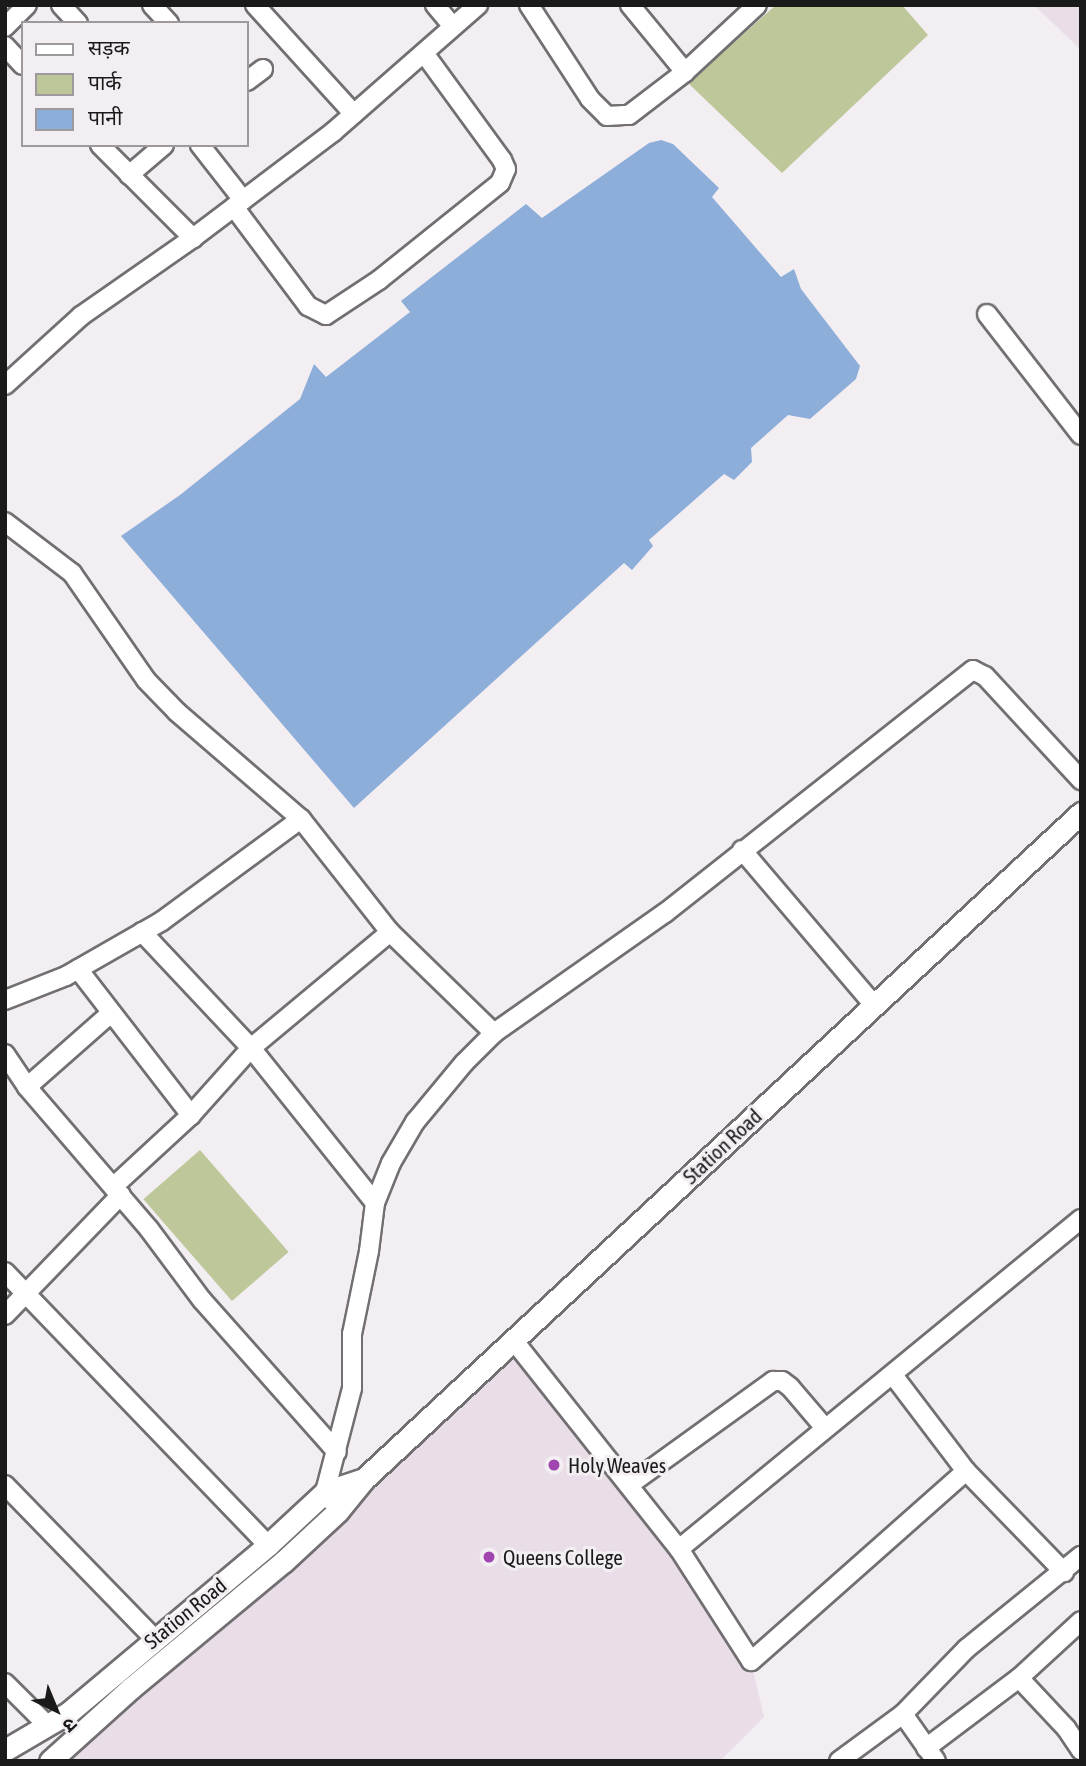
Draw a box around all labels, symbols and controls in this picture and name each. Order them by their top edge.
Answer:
legend [21,21,248,147]
text: सड़क [88,35,130,59]
text: पार्क [88,70,122,94]
text: पानी [88,105,122,129]
street label: Station Road [677,1103,767,1189]
place label: Holy Weaves [568,1452,666,1478]
marker: Holy Weaves [546,1457,562,1473]
place label: Queens College [503,1544,623,1570]
marker: Queens College [481,1549,497,1565]
street label: Station Road [139,1572,231,1654]
north arrow [21,1675,91,1745]
text: उ [59,1714,82,1737]

